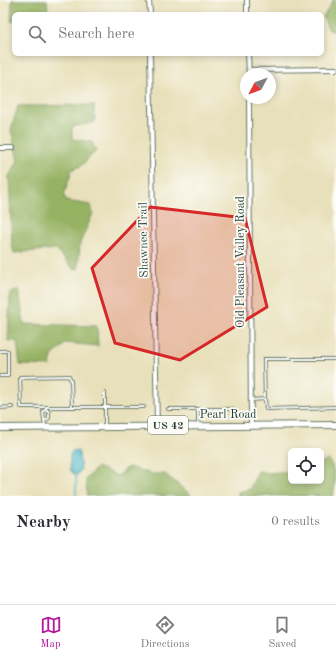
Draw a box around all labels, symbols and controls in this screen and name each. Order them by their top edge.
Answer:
search box [12,12,324,56]
icon: search [26,23,48,45]
text: Search here [58,27,135,42]
north arrow [240,68,276,104]
street label: Old Pleasant Valley Road [235,196,247,328]
street label: Shawnee Trail [137,202,151,278]
street label: Pearl Road [199,409,257,421]
road number: US 42 [148,416,188,434]
map controls [288,448,324,484]
button: locate [288,448,324,484]
text: Nearby [16,514,71,531]
text: 0 results [271,515,320,528]
tab: Map [40,614,62,652]
tab: Directions [141,614,189,652]
tab: Saved [268,614,296,652]

